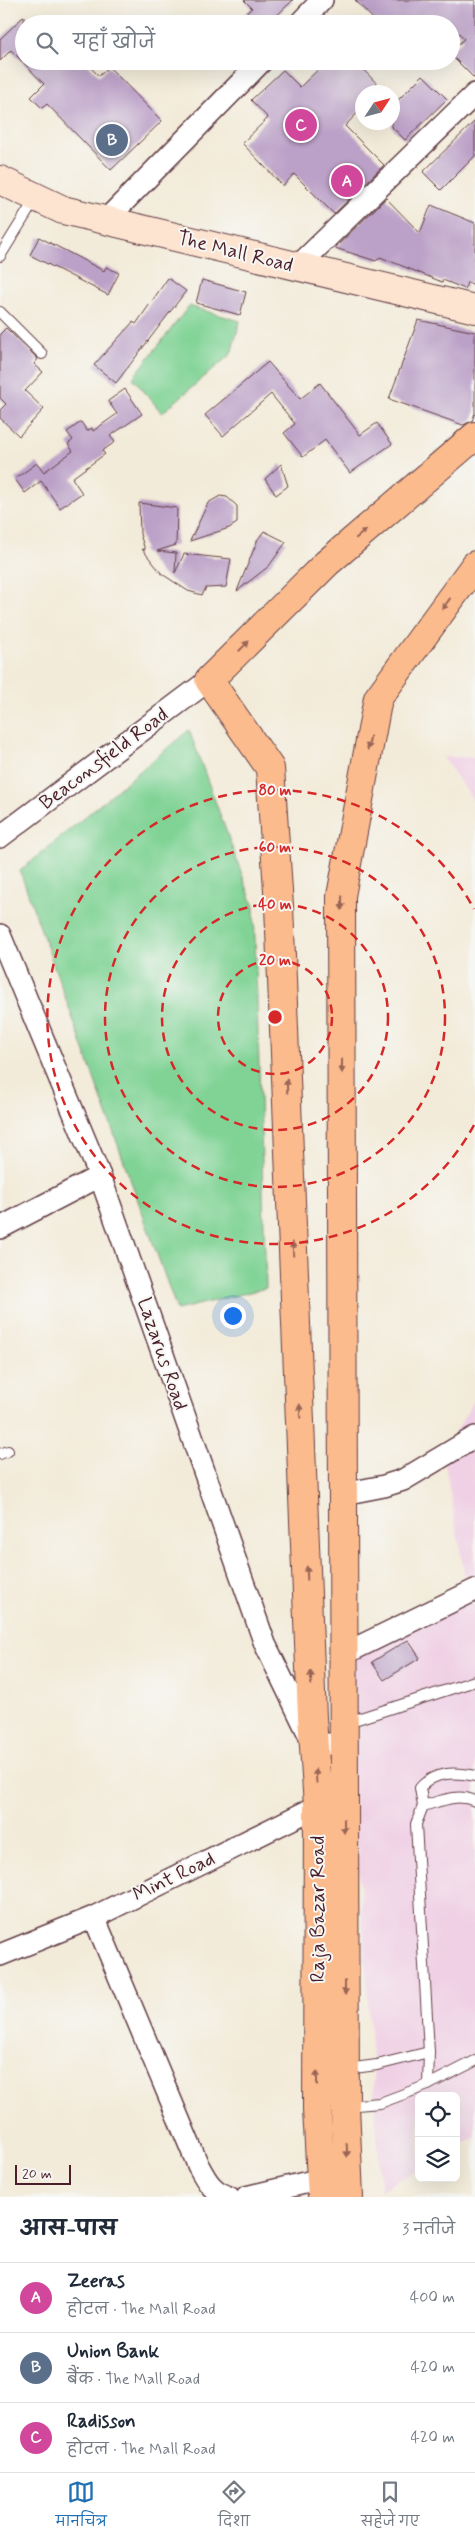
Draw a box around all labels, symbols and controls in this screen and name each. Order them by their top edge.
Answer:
search box [15,15,460,70]
icon: search [33,29,61,57]
text: यहाँ खोजें [73,30,155,55]
north arrow [355,85,400,130]
pin: C [285,106,317,144]
pin: B [96,121,128,159]
pin: A [331,162,363,200]
street label: The Mall Road [174,225,296,279]
one-way arrow [354,528,367,539]
one-way arrow [441,597,451,611]
one-way arrow [237,640,249,652]
street label: Beaconsfield Road [34,702,174,816]
one-way arrow [365,736,373,752]
text: 80 m [258,781,292,801]
text: 60 m [259,838,291,858]
text: 40 m [258,895,292,915]
one-way arrow [338,895,346,911]
text: 20 m [259,951,291,971]
centre of rings [266,1008,284,1026]
one-way arrow [338,1058,346,1074]
one-way arrow [282,1078,290,1094]
one-way arrow [289,1240,297,1256]
street label: Lazarus Road [130,1294,194,1414]
your location [220,1303,246,1329]
one-way arrow [296,1403,304,1419]
one-way arrow [302,1565,310,1581]
one-way arrow [307,1670,315,1686]
one-way arrow [312,1768,320,1784]
one-way arrow [340,1818,348,1834]
street label: Raja Bazar Road [305,1835,332,1983]
street label: Mint Road [129,1846,219,1908]
one-way arrow [341,1980,349,1996]
one-way arrow [313,2070,321,2086]
map controls [415,2092,460,2182]
button: locate [415,2092,460,2137]
button: layers [415,2137,460,2182]
one-way arrow [343,2143,351,2159]
scale bar [15,2162,71,2185]
text: 20 m [22,2165,52,2183]
text: आस-पास [20,2215,117,2243]
text: 3 नतीजे [402,2219,455,2240]
text: Zeeras [67,2269,125,2294]
text: A [31,2287,41,2308]
text: 400 m [410,2287,455,2308]
text: होटल · The Mall Road [67,2299,216,2320]
text: Union Bank [67,2339,159,2364]
text: B [31,2357,41,2378]
text: 420 m [411,2357,455,2378]
text: बैंक · The Mall Road [67,2369,200,2390]
text: Radisson [67,2409,136,2434]
text: C [30,2427,42,2448]
text: 420 m [411,2427,455,2448]
text: होटल · The Mall Road [67,2439,216,2460]
tab: मानचित्र [56,2478,107,2537]
tab: दिशा [218,2478,250,2537]
tab: सहेजे गए [361,2478,419,2537]

